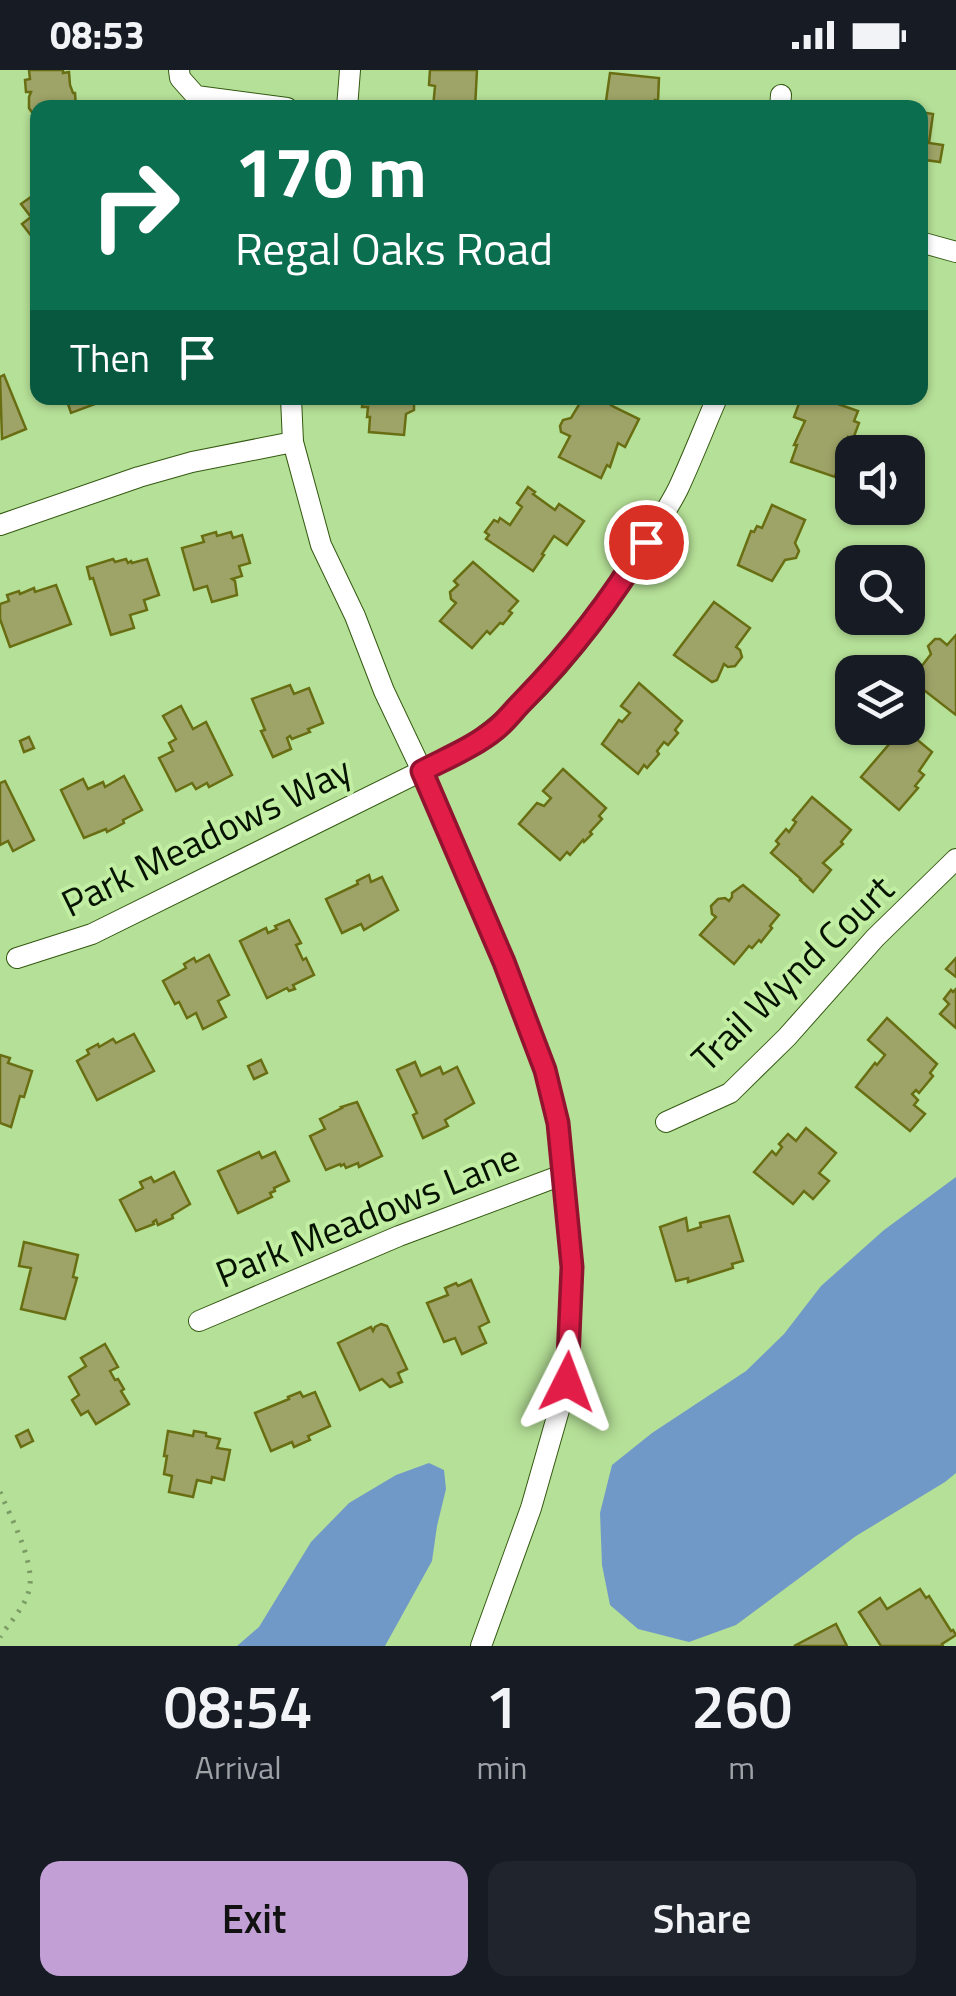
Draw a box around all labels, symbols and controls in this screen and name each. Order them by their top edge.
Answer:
text: 08:53 [50,6,145,64]
text: 170 m [235,118,427,224]
icon: right [70,140,200,270]
text: Regal Oaks Road [235,214,553,282]
text: Then [70,329,150,387]
icon: arrive [170,330,225,385]
map controls [835,435,925,745]
button: sound [835,435,925,525]
pin [604,500,689,585]
icon: arrive [619,515,674,570]
button: search [835,545,925,635]
button: layers [835,655,925,745]
street label: Park Meadows Way [51,741,361,931]
street label: Trail Wynd Court [678,861,906,1085]
street label: Park Meadows Lane [207,1128,527,1302]
position arrow [515,1330,619,1434]
text: 08:54 [164,1660,313,1751]
text: 1 [485,1660,519,1751]
text: 260 [691,1660,792,1751]
text: Arrival [195,1743,282,1791]
text: min [476,1743,527,1791]
text: m [728,1743,755,1791]
button: Exit [40,1861,468,1976]
button: Share [488,1861,916,1976]

